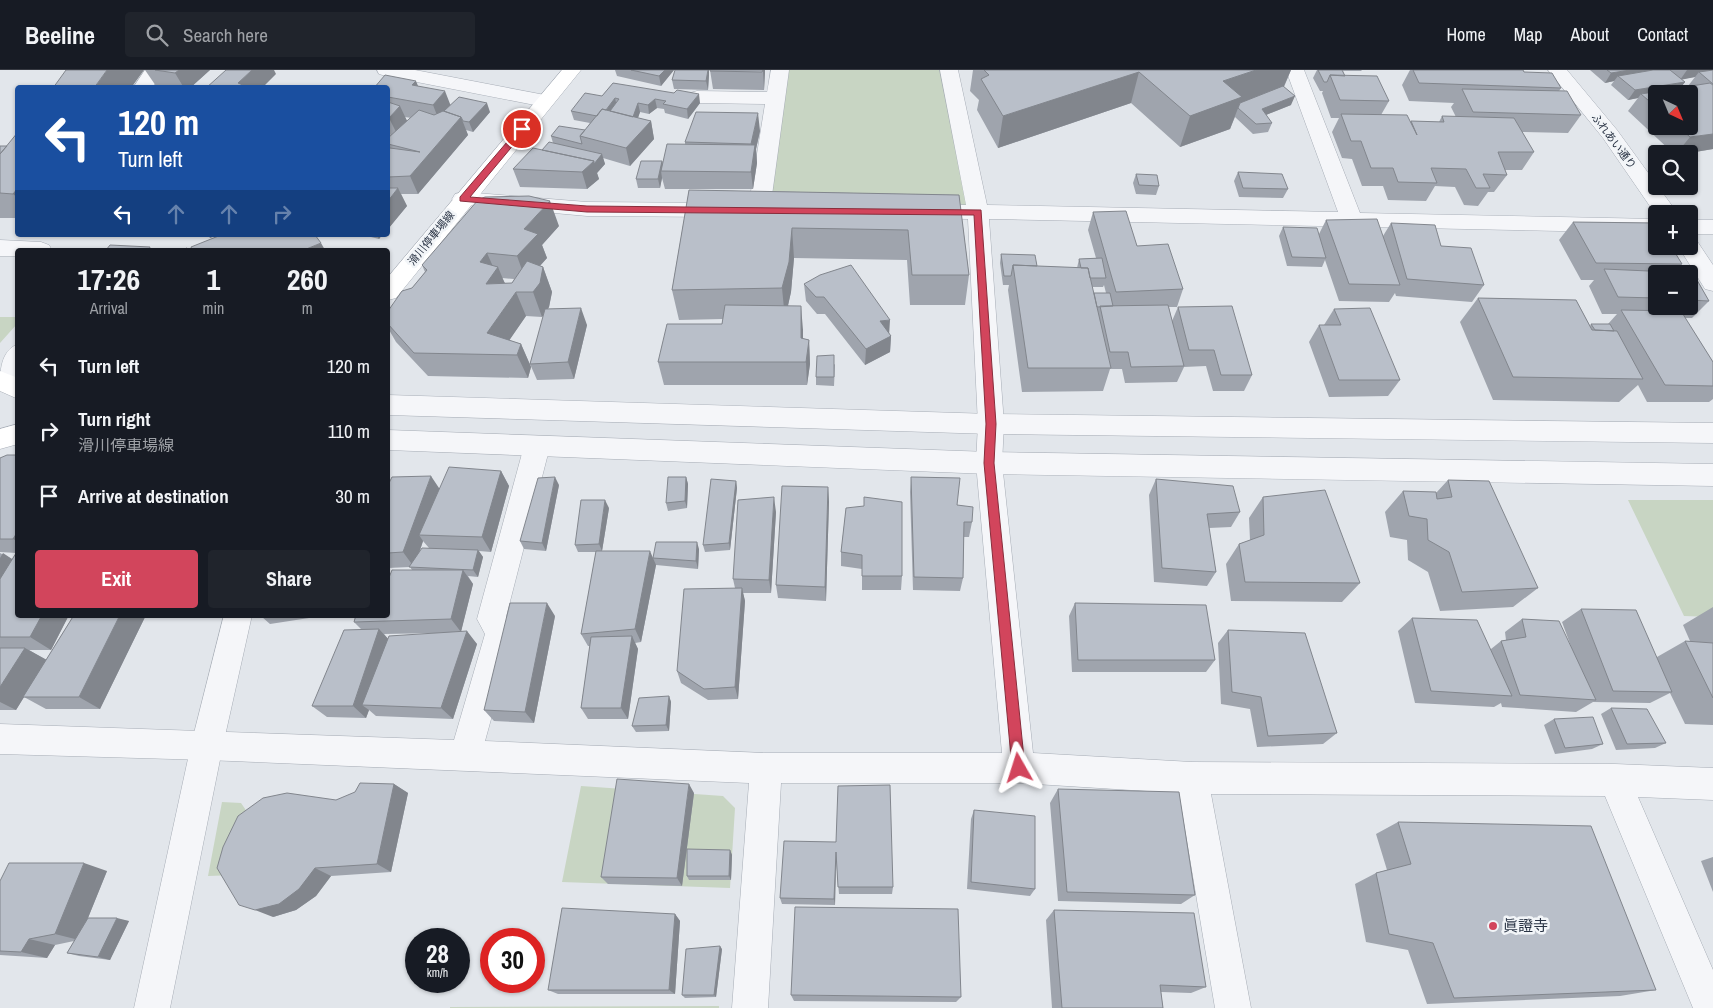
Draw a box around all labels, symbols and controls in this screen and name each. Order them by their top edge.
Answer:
search box [125,12,475,57]
text: Beeline [25,19,95,51]
icon: search [143,21,171,49]
text: Search here [183,22,268,48]
text: Home [1446,22,1486,47]
text: Map [1514,22,1543,47]
text: About [1571,22,1609,47]
text: Contact [1637,22,1688,47]
north arrow [1648,85,1698,135]
map controls [1648,85,1698,315]
text: 120 m [118,99,199,146]
icon: left [35,105,100,170]
pin [501,108,543,150]
street label: ふれあい通り [1589,110,1639,172]
icon: arrive [508,115,536,143]
text: Turn left [118,144,183,174]
button: search [1648,145,1698,195]
icon: left [109,200,137,228]
icon: ahead [162,200,190,228]
icon: ahead [215,200,243,228]
icon: right [268,200,296,228]
button: + [1648,205,1698,255]
street label: 滑川停車場線 [405,208,457,268]
text: 17:26 [77,259,140,299]
text: 1 [207,259,220,299]
text: 260 [287,259,328,299]
button: − [1648,265,1698,315]
text: Arrival [90,297,128,319]
text: min [202,297,224,319]
text: m [302,297,313,319]
icon: left [35,352,63,380]
text: Turn left [78,353,139,379]
text: 120 m [327,353,370,379]
text: Turn right [78,406,150,432]
icon: right [35,417,63,445]
text: 110 m [328,418,370,444]
text: 滑川停車場線 [78,434,174,456]
icon: arrive [35,482,63,510]
text: Arrive at destination [78,483,229,509]
text: 30 m [335,483,370,509]
button: Exit [35,550,198,608]
button: Share [208,550,370,608]
position arrow [992,741,1044,793]
place label: 眞證寺 [1503,915,1548,936]
marker: 眞證寺 [1487,920,1499,932]
speed limit sign: 30 [480,928,545,993]
text: 28 [426,937,449,971]
text: km/h [427,965,448,981]

